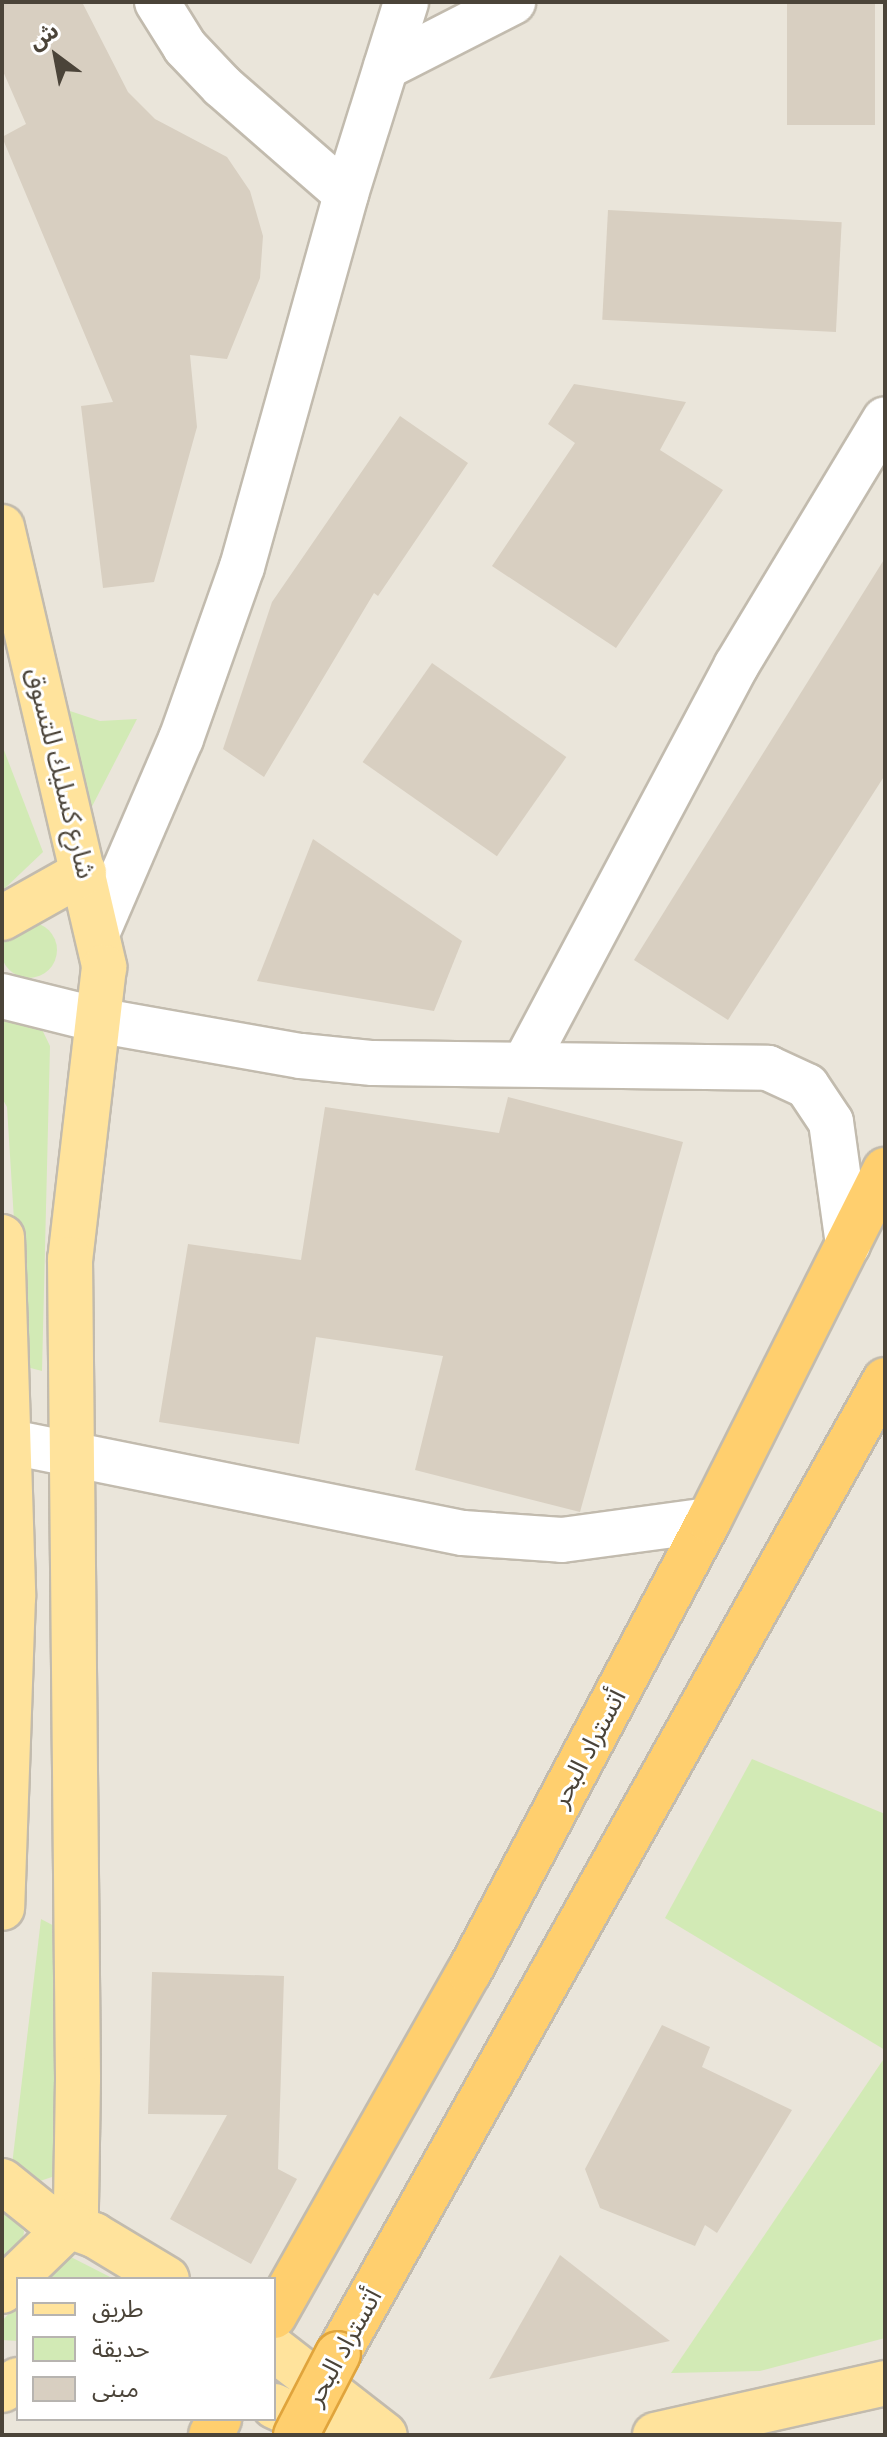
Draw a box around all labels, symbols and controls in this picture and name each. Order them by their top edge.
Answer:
north arrow [16,16,96,96]
text: ش [24,17,63,55]
street label: شارع كسليك للتسوق [20,664,102,882]
street label: أتستراد البحر [544,1684,632,1812]
legend [16,2277,276,2421]
street label: أتستراد البحر [298,2283,388,2411]
text: طريق [92,2294,144,2322]
text: حديقة [92,2334,150,2362]
text: مبنى [92,2374,139,2402]

